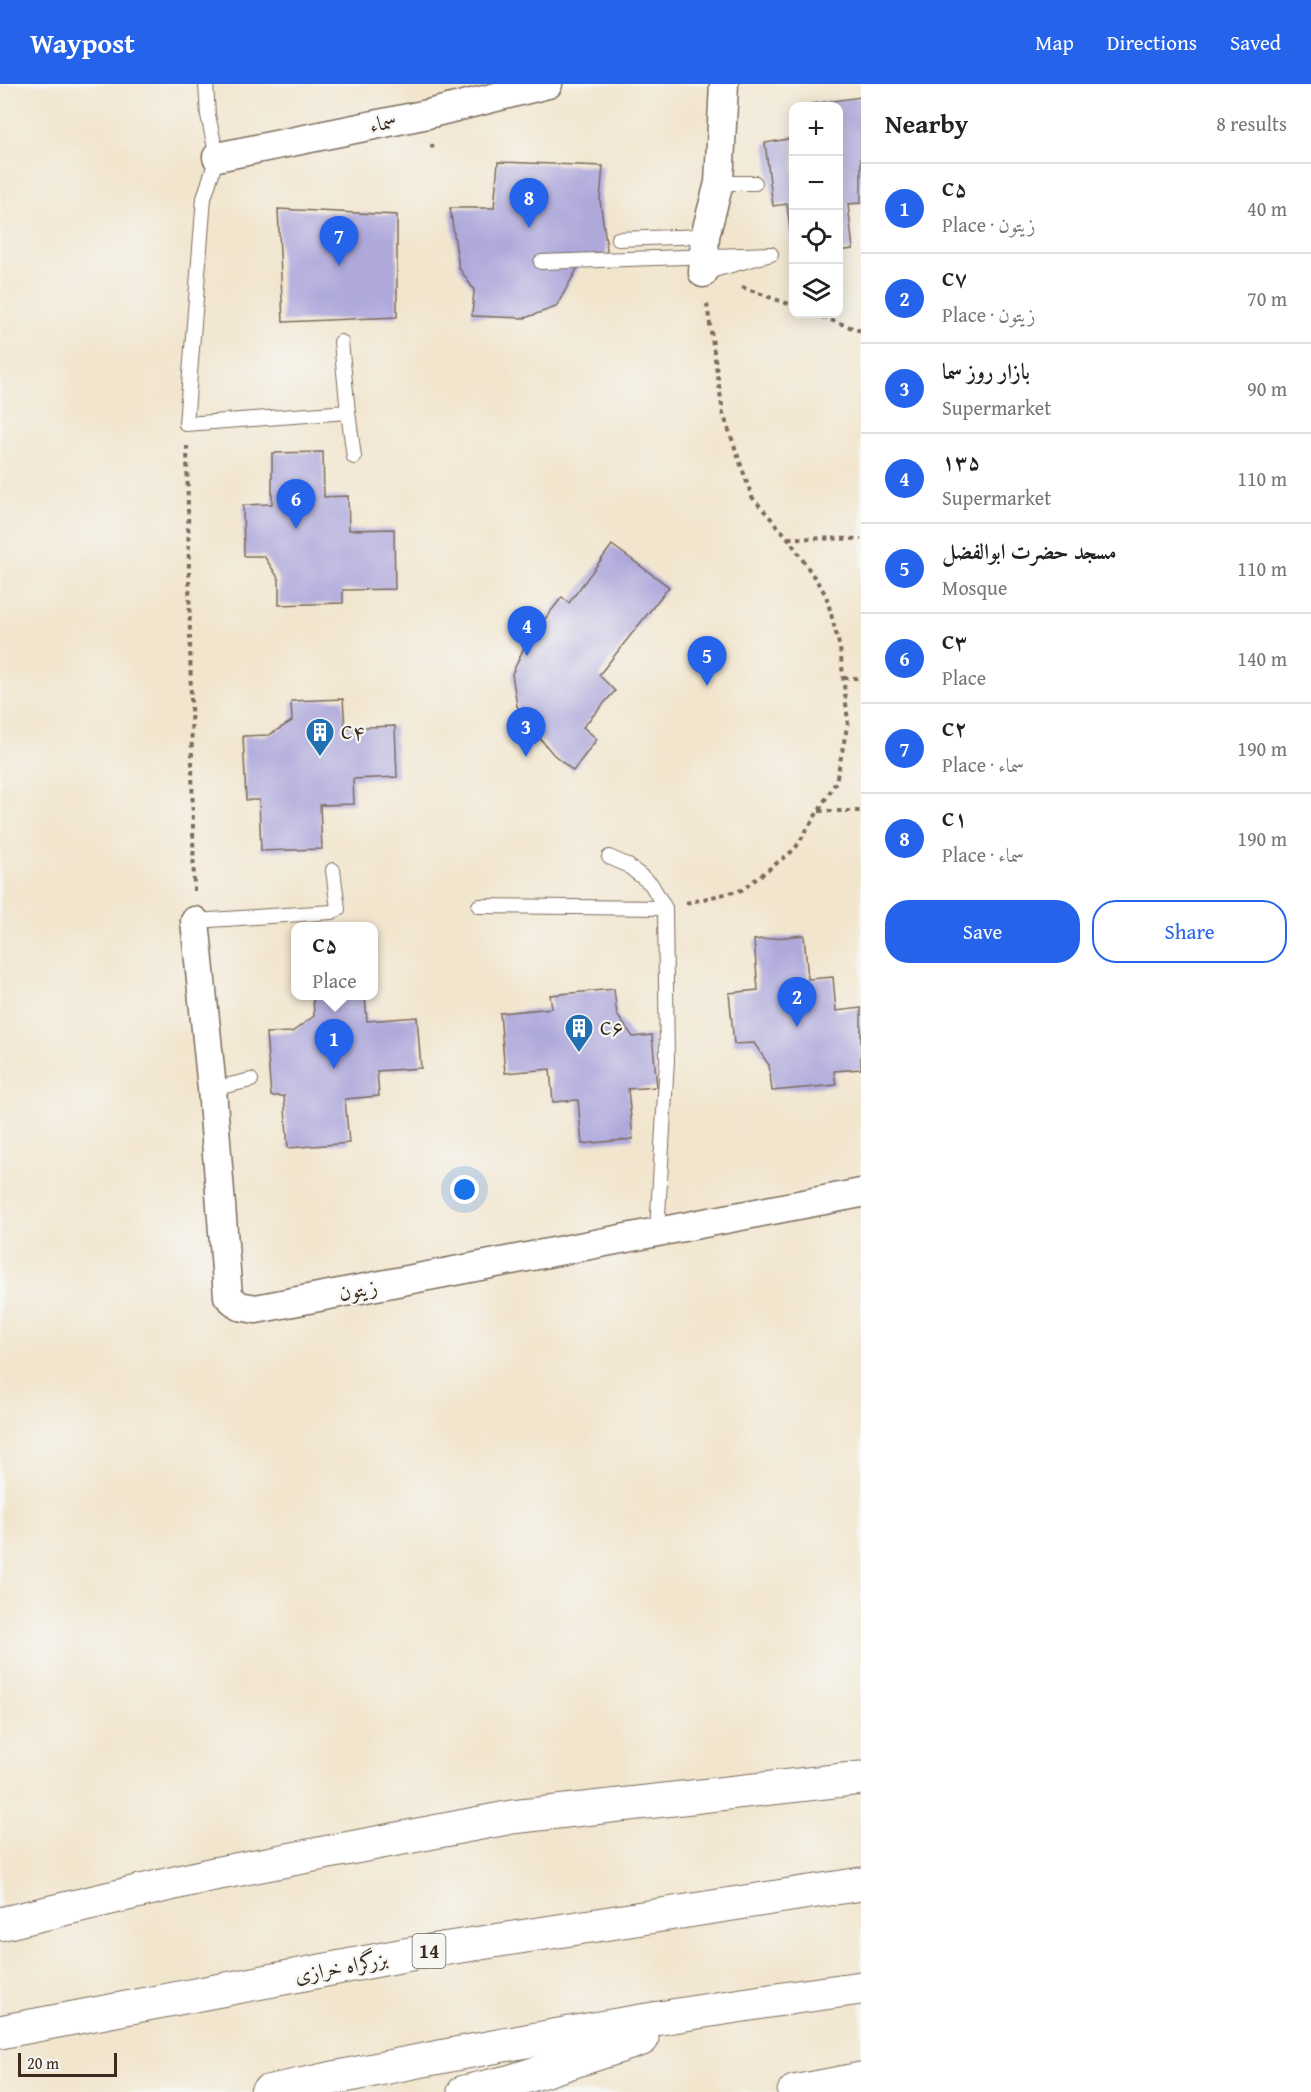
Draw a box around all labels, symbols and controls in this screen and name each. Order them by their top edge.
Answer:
text: Waypost [30,22,135,63]
text: Map [1035,27,1074,58]
text: Directions [1107,27,1197,58]
text: Saved [1230,27,1281,58]
map controls [789,102,843,318]
button: + [789,102,843,156]
street label: سماء [366,104,400,141]
text: Nearby [885,104,968,143]
text: 8 results [1216,109,1287,138]
button: − [789,156,843,210]
text: C۵ [942,172,967,204]
pin: 8 [510,178,548,228]
text: 1 [899,194,910,223]
text: 40 m [1247,194,1287,223]
button: locate [789,210,843,264]
text: Place · زیتون [942,210,1035,239]
pin: 7 [320,216,358,266]
text: C۷ [942,262,967,294]
button: layers [789,264,843,318]
text: 2 [899,284,910,313]
text: 70 m [1247,284,1287,313]
text: Place · زیتون [942,300,1035,329]
text: بازار روز سما [942,355,1030,387]
text: 3 [899,374,910,403]
text: 90 m [1247,374,1287,403]
text: Supermarket [942,393,1051,422]
text: ۱۳۵ [942,445,981,477]
text: 4 [899,464,910,493]
text: 110 m [1237,464,1287,493]
pin: 6 [276,480,316,529]
text: Supermarket [942,483,1051,512]
text: مسجد حضرت ابوالفضل [942,535,1117,567]
text: 5 [899,554,910,583]
text: 110 m [1237,554,1287,583]
text: Mosque [942,573,1007,602]
pin: 4 [508,606,546,656]
text: C۳ [942,625,967,657]
pin: 5 [688,636,726,686]
text: 6 [899,644,910,673]
text: 140 m [1237,644,1287,673]
text: Place [942,663,986,692]
pin: 3 [506,708,546,757]
text: C۲ [942,712,967,744]
building icon: C۴ [304,716,336,758]
place label: C۴ [341,716,365,747]
text: 7 [899,734,910,763]
text: 190 m [1237,734,1287,763]
text: Place · سماء [942,750,1024,779]
text: C۱ [942,802,967,834]
text: 8 [899,824,910,853]
text: 190 m [1237,824,1287,853]
text: Place · سماء [942,840,1024,869]
button: Save [885,900,1080,963]
button: Share [1092,900,1287,963]
popup [291,922,378,1000]
text: C۵ [312,928,338,960]
text: Place [312,966,357,995]
pin: 2 [778,978,816,1027]
building icon: C۶ [563,1012,595,1054]
place label: C۶ [600,1012,624,1043]
pin: 1 [314,1020,354,1069]
your location [450,1175,479,1204]
street label: زیتون [336,1271,380,1308]
road number: 14 [412,1934,446,1968]
street label: بزرگراه خرازی [292,1942,390,1991]
scale bar [18,2050,117,2078]
text: 20 m [27,2051,59,2075]

